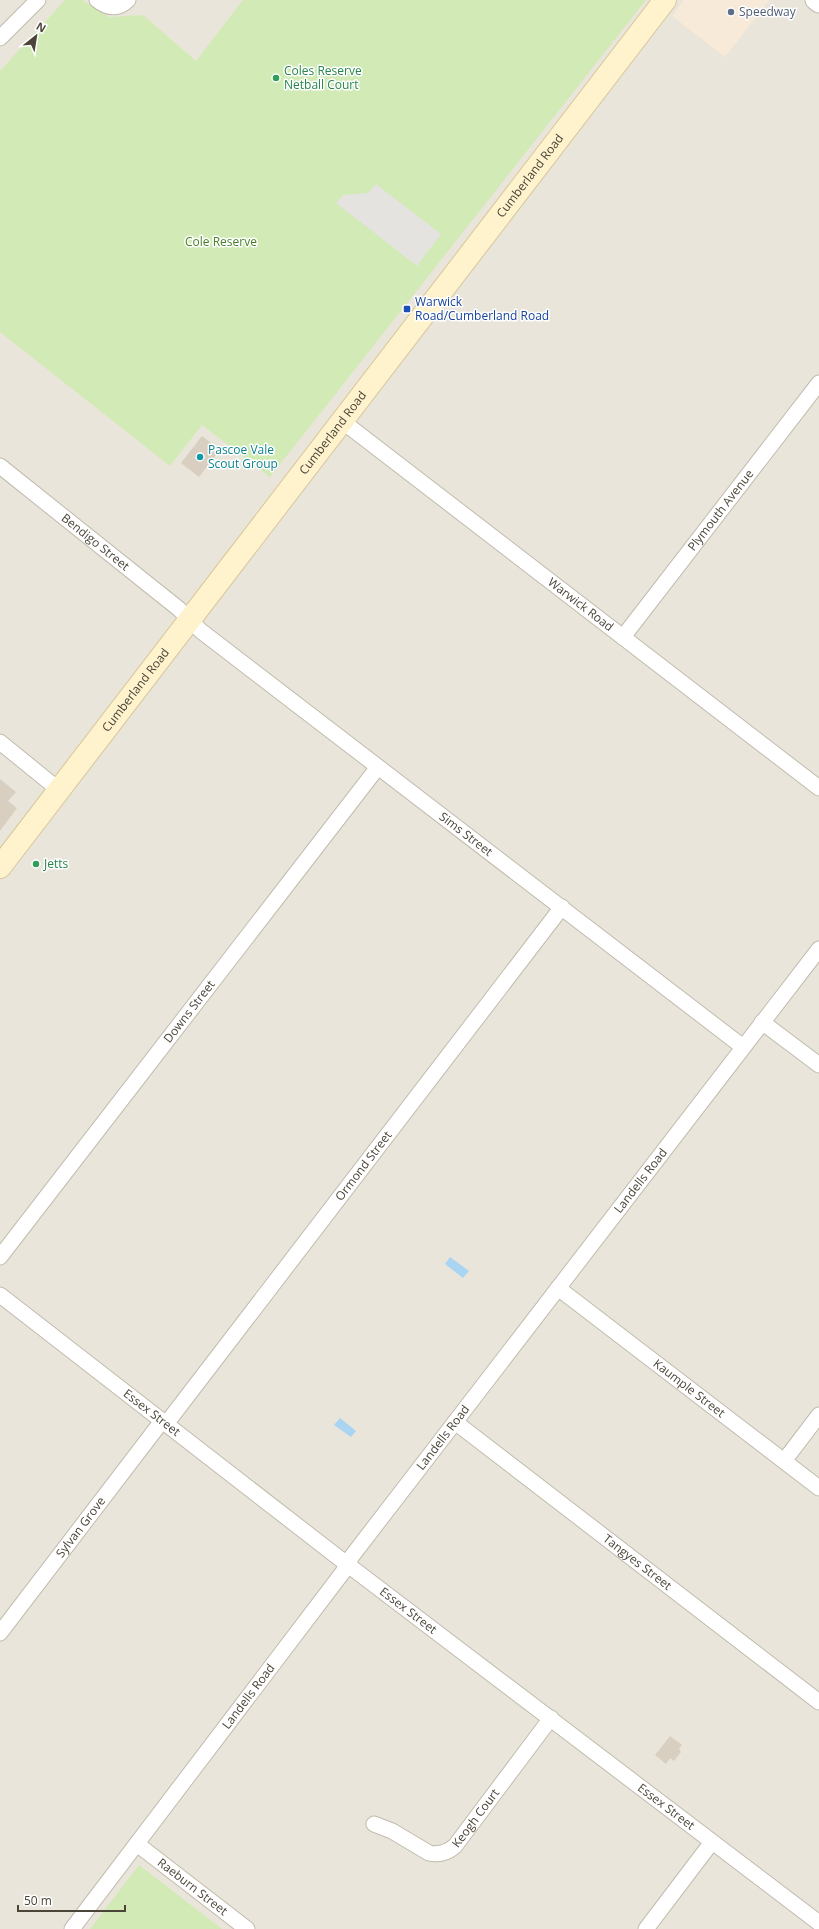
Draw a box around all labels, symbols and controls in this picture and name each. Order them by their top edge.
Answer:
place label: Speedway [739,3,797,20]
marker: Speedway [726,7,736,17]
north arrow [16,16,56,56]
text: N [34,18,49,36]
place label: Coles Reserve Netball Court [284,62,362,93]
marker: Coles Reserve Netball Court [271,73,281,83]
street label: Cumberland Road [492,130,567,221]
park label: Cole Reserve [185,233,257,250]
place label: Warwick Road/Cumberland Road [415,293,549,324]
marker: Warwick Road/Cumberland Road [402,304,412,314]
street label: Cumberland Road [295,387,370,478]
place label: Pascoe Vale Scout Group [208,441,278,472]
marker: Pascoe Vale Scout Group [195,452,205,462]
street label: Plymouth Avenue [684,466,757,554]
street label: Bendigo Street [58,509,133,574]
street label: Warwick Road [544,573,617,635]
street label: Cumberland Road [98,644,173,735]
street label: Sims Street [436,808,496,860]
place label: Jetts [43,855,69,872]
marker: Jetts [31,859,41,869]
street label: Downs Street [159,976,219,1046]
street label: Ormond Street [331,1127,396,1204]
street label: Landells Road [610,1144,671,1217]
street label: Kaumple Street [650,1355,729,1421]
street label: Essex Street [120,1385,184,1440]
street label: Landells Road [412,1401,473,1473]
street label: Sylvan Grove [52,1493,109,1561]
street label: Tangyes Street [600,1530,675,1594]
street label: Essex Street [376,1583,441,1638]
street label: Landells Road [218,1660,278,1732]
street label: Essex Street [634,1779,699,1834]
street label: Keogh Court [448,1785,503,1851]
street label: Raeburn Street [154,1854,231,1919]
scale bar [18,1887,125,1913]
text: 50 m [24,1892,52,1909]

